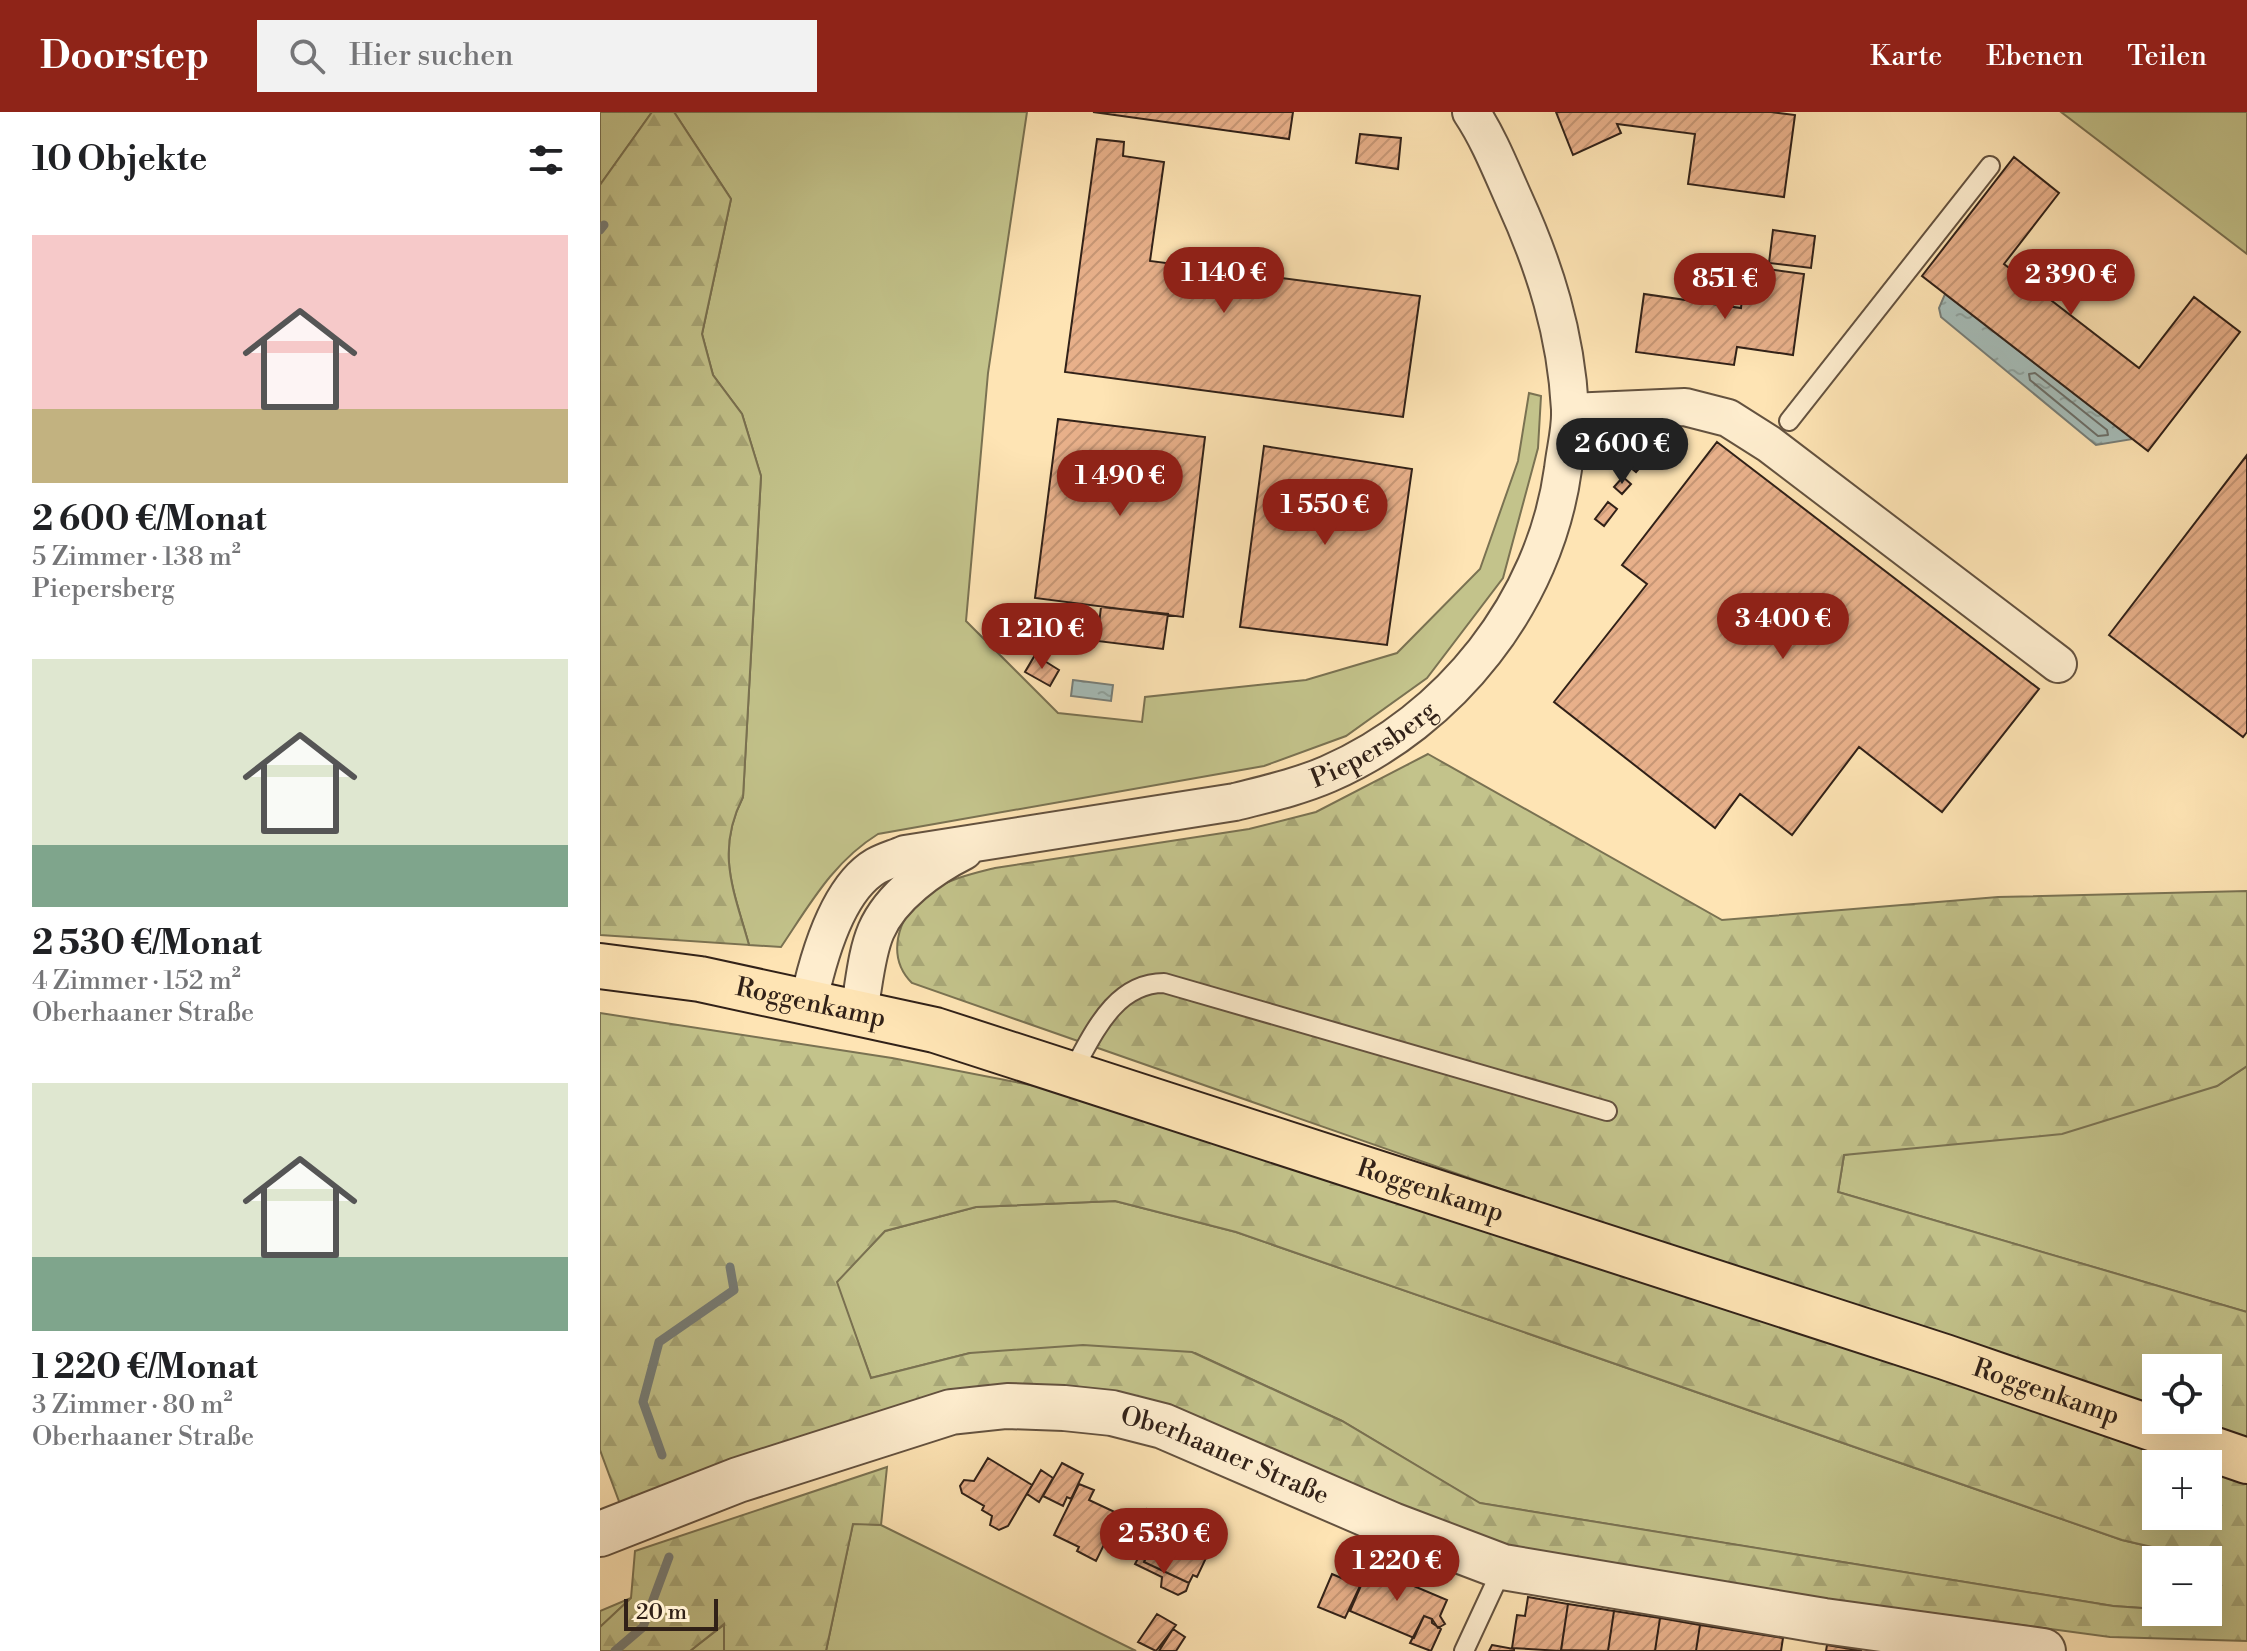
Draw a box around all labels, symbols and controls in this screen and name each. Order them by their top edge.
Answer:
search box [257,20,817,92]
text: Doorstep [40,33,209,80]
icon: search [285,34,329,78]
text: Hier suchen [349,37,513,75]
text: Karte [1870,39,1942,74]
text: Ebenen [1986,39,2083,74]
text: Teilen [2127,39,2207,74]
icon: filters [524,138,568,182]
text: 10 Objekte [32,139,207,181]
pin: 1 140 € [1150,247,1298,315]
pin: 2 390 € [1997,249,2145,317]
pin: 851 € [1669,253,1781,321]
text: 1 140 € [1181,257,1267,289]
text: 2 390 € [2025,259,2117,291]
text: 851 € [1692,263,1758,295]
icon: home [228,287,372,431]
pin: 2 600 € [1548,418,1696,486]
text: 2 600 € [1574,428,1670,460]
pin: 1 490 € [1046,450,1194,518]
text: 1 490 € [1075,460,1165,492]
pin: 1 550 € [1251,479,1399,547]
text: 1 550 € [1281,489,1369,521]
text: 2 600 €/Monat [32,499,266,541]
text: 5 Zimmer · 138 m² [32,541,241,573]
text: Piepersberg [32,573,175,605]
pin: 3 400 € [1709,593,1857,661]
pin: 1 210 € [968,603,1116,671]
text: 3 400 € [1735,603,1831,635]
text: 1 210 € [1000,613,1084,645]
street label: Piepersberg [1306,694,1444,795]
icon: home [228,711,372,855]
text: 2 530 €/Monat [32,923,262,965]
text: 4 Zimmer · 152 m² [32,965,241,997]
street label: Roggenkamp [732,971,889,1035]
text: Oberhaaner Straße [32,997,254,1029]
icon: home [228,1135,372,1279]
street label: Roggenkamp [1353,1152,1508,1229]
text: 1 220 €/Monat [32,1347,258,1389]
street label: Roggenkamp [1969,1352,2124,1432]
map controls [2142,1354,2222,1626]
button: locate [2142,1354,2222,1434]
text: 3 Zimmer · 80 m² [32,1389,233,1421]
street label: Oberhaaner Straße [1117,1400,1334,1512]
text: Oberhaaner Straße [32,1421,254,1453]
button: + [2142,1450,2222,1530]
pin: 2 530 € [1090,1508,1238,1576]
text: 2 530 € [1118,1518,1210,1550]
pin: 1 220 € [1323,1535,1471,1603]
text: 1 220 € [1352,1545,1442,1577]
button: − [2142,1546,2222,1626]
scale bar [624,1595,718,1631]
text: 20 m [636,1599,687,1626]

